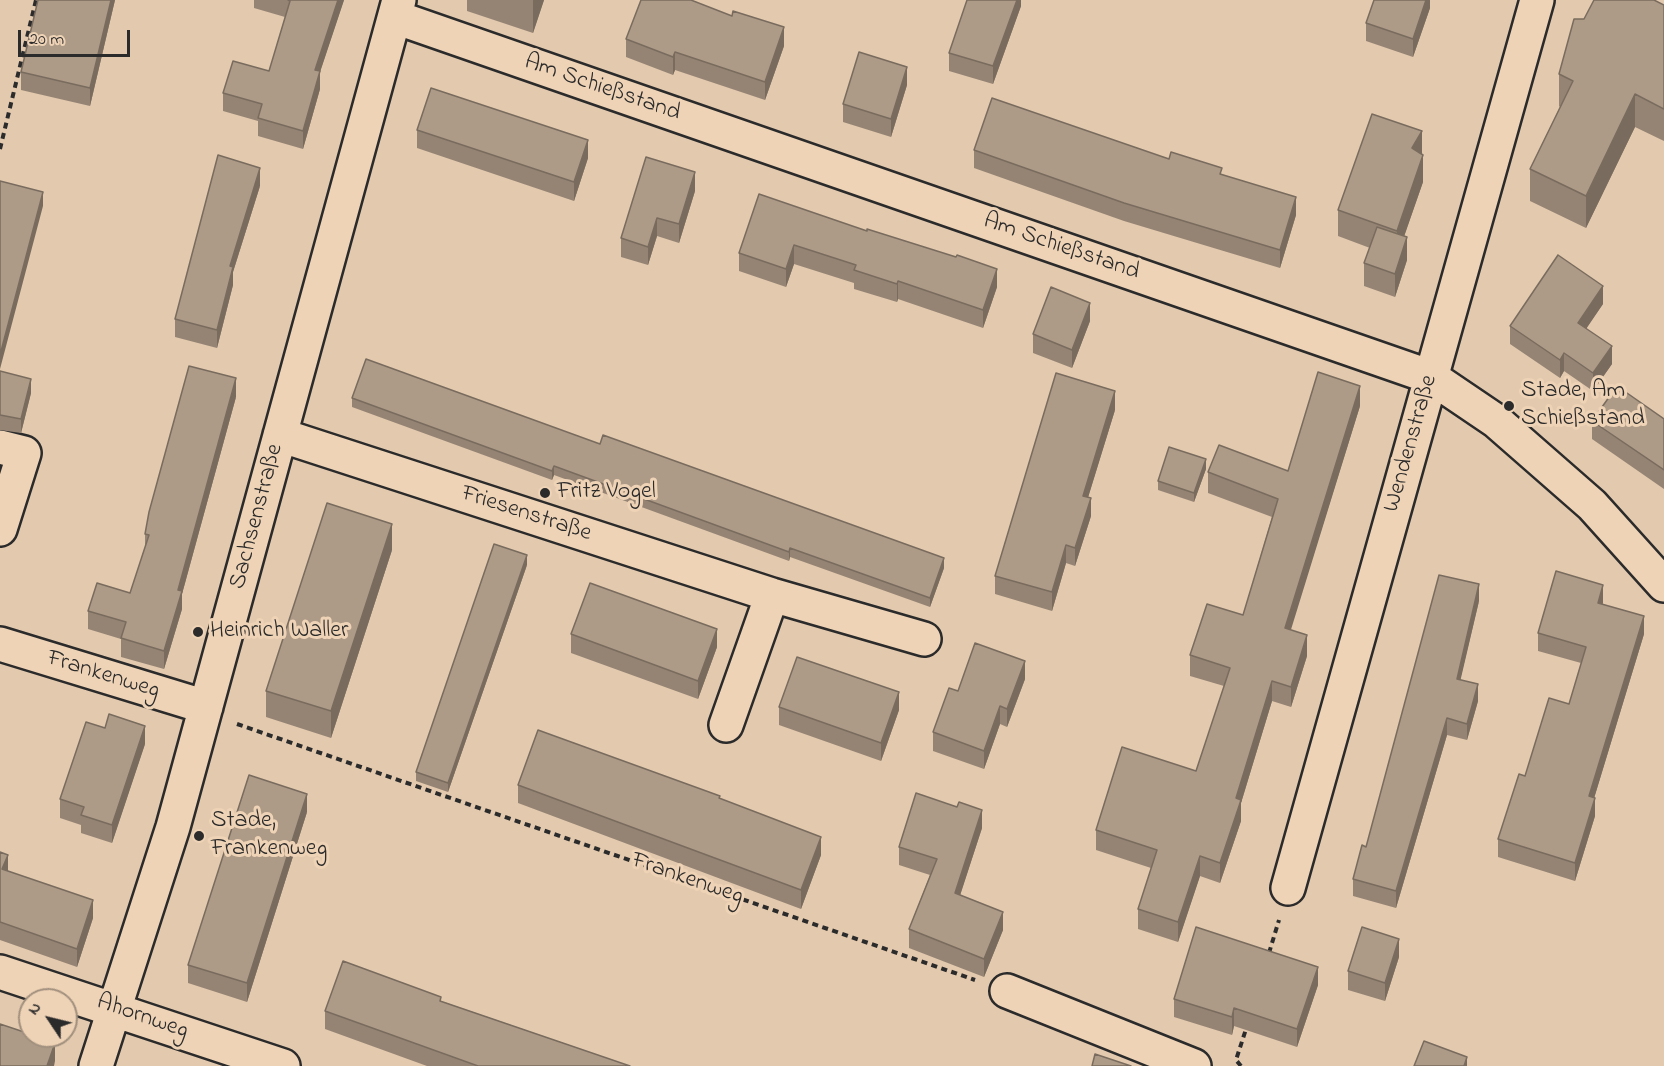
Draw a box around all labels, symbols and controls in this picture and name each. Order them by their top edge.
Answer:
scale bar [21,18,134,56]
text: 20 m [29,27,64,53]
street label: Am Schießstand [520,49,684,129]
street label: Am Schießstand [979,208,1143,288]
street label: Wendenstraße [1379,372,1445,516]
place label: Stade, Am Schießstand [1521,378,1645,434]
marker: Stade, Am Schießstand [1502,399,1516,413]
street label: Sachsenstraße [225,441,291,593]
place label: Fritz Vogel [557,479,656,507]
street label: Friesenstraße [457,480,595,550]
marker: Fritz Vogel [538,486,552,500]
place label: Heinrich Waller [210,618,348,646]
marker: Heinrich Waller [191,625,205,639]
street label: Frankenweg [43,645,163,707]
place label: Stade, Frankenweg [211,808,327,864]
marker: Stade, Frankenweg [192,829,206,843]
street label: Frankenweg [627,847,747,913]
north arrow [18,988,78,1048]
street label: Ahornweg [92,989,192,1047]
text: N [22,998,48,1020]

